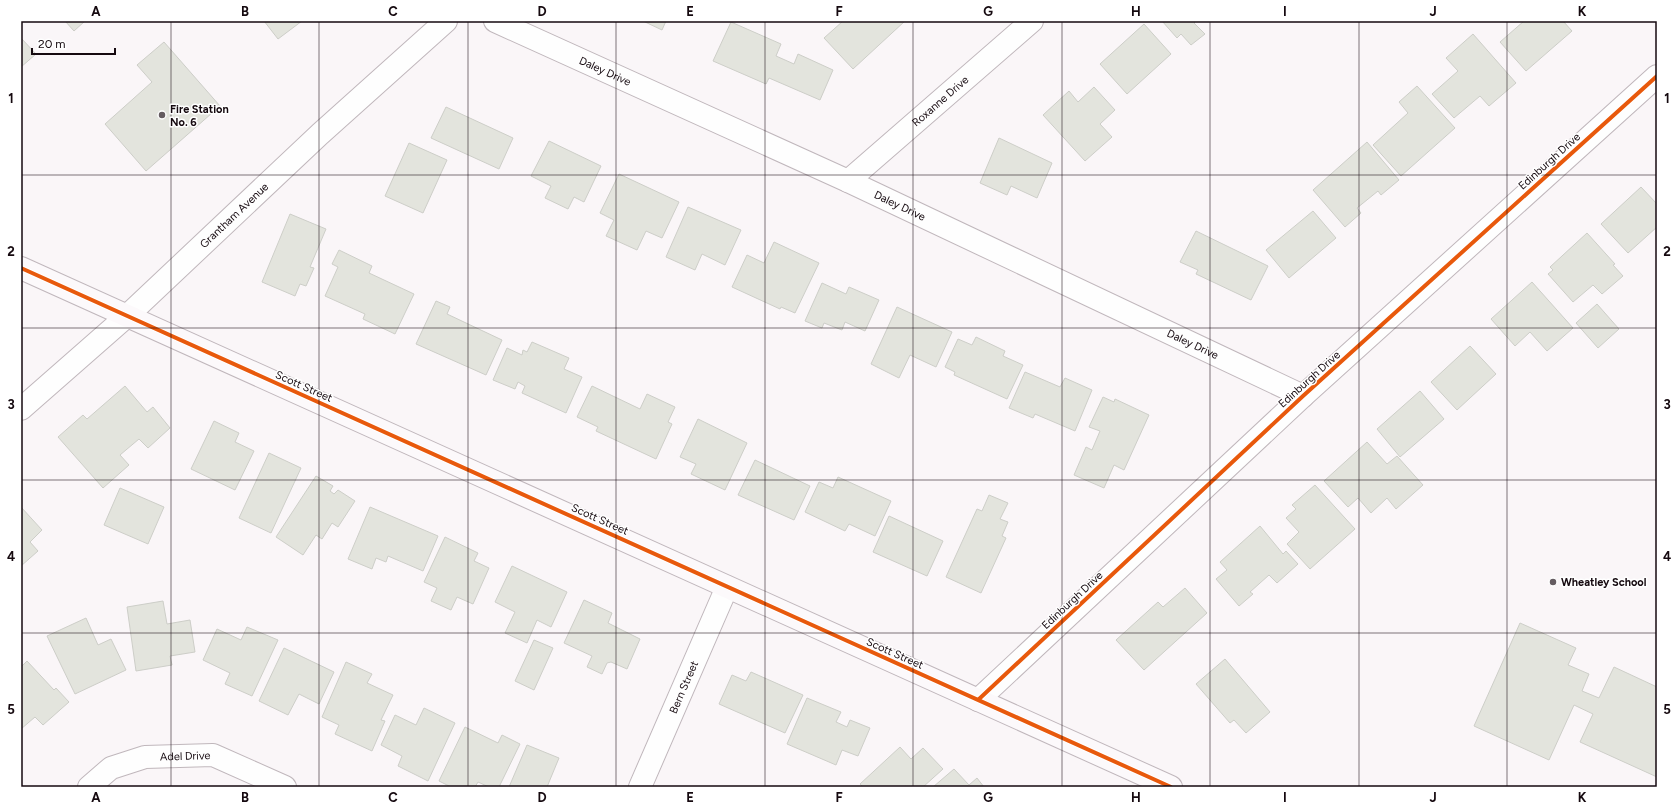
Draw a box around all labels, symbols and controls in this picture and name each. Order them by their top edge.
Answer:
text: A [91,4,101,19]
text: B [241,4,249,19]
text: C [388,4,398,19]
text: D [537,4,547,19]
text: E [686,4,694,19]
text: F [835,4,843,19]
text: G [983,4,993,19]
text: H [1131,4,1141,19]
text: I [1283,4,1287,19]
text: J [1429,4,1437,19]
text: K [1578,4,1587,19]
scale bar [32,30,115,56]
text: 20 m [38,37,66,51]
street label: Daley Drive [577,54,633,89]
street label: Roxanne Drive [910,73,971,129]
text: 1 [8,91,14,106]
text: 1 [1664,91,1670,106]
place label: Fire Station No. 6 [170,103,229,129]
marker: Fire Station No. 6 [157,110,167,120]
street label: Edinburgh Drive [1516,130,1583,193]
street label: Grantham Avenue [197,180,271,251]
street label: Daley Drive [872,188,928,224]
text: 2 [7,244,15,259]
text: 2 [1663,244,1671,259]
street label: Daley Drive [1165,327,1221,362]
street label: Edinburgh Drive [1276,348,1343,411]
street label: Scott Street [273,368,334,405]
text: 3 [7,397,15,412]
text: 3 [1663,397,1671,412]
street label: Scott Street [569,501,630,538]
text: 4 [7,549,15,564]
text: 4 [1663,549,1671,564]
street label: Edinburgh Drive [1039,569,1106,632]
place label: Wheatley School [1561,576,1647,589]
marker: Wheatley School [1548,577,1558,587]
street label: Scott Street [864,635,925,672]
street label: Bern Street [667,659,701,716]
text: 5 [7,702,15,717]
text: 5 [1663,702,1671,717]
street label: Adel Drive [160,749,211,764]
text: A [91,790,101,805]
text: B [241,790,249,805]
text: C [388,790,398,805]
text: D [537,790,547,805]
text: E [686,790,694,805]
text: F [835,790,843,805]
text: G [983,790,993,805]
text: H [1131,790,1141,805]
text: I [1283,790,1287,805]
text: J [1429,790,1437,805]
text: K [1578,790,1587,805]

